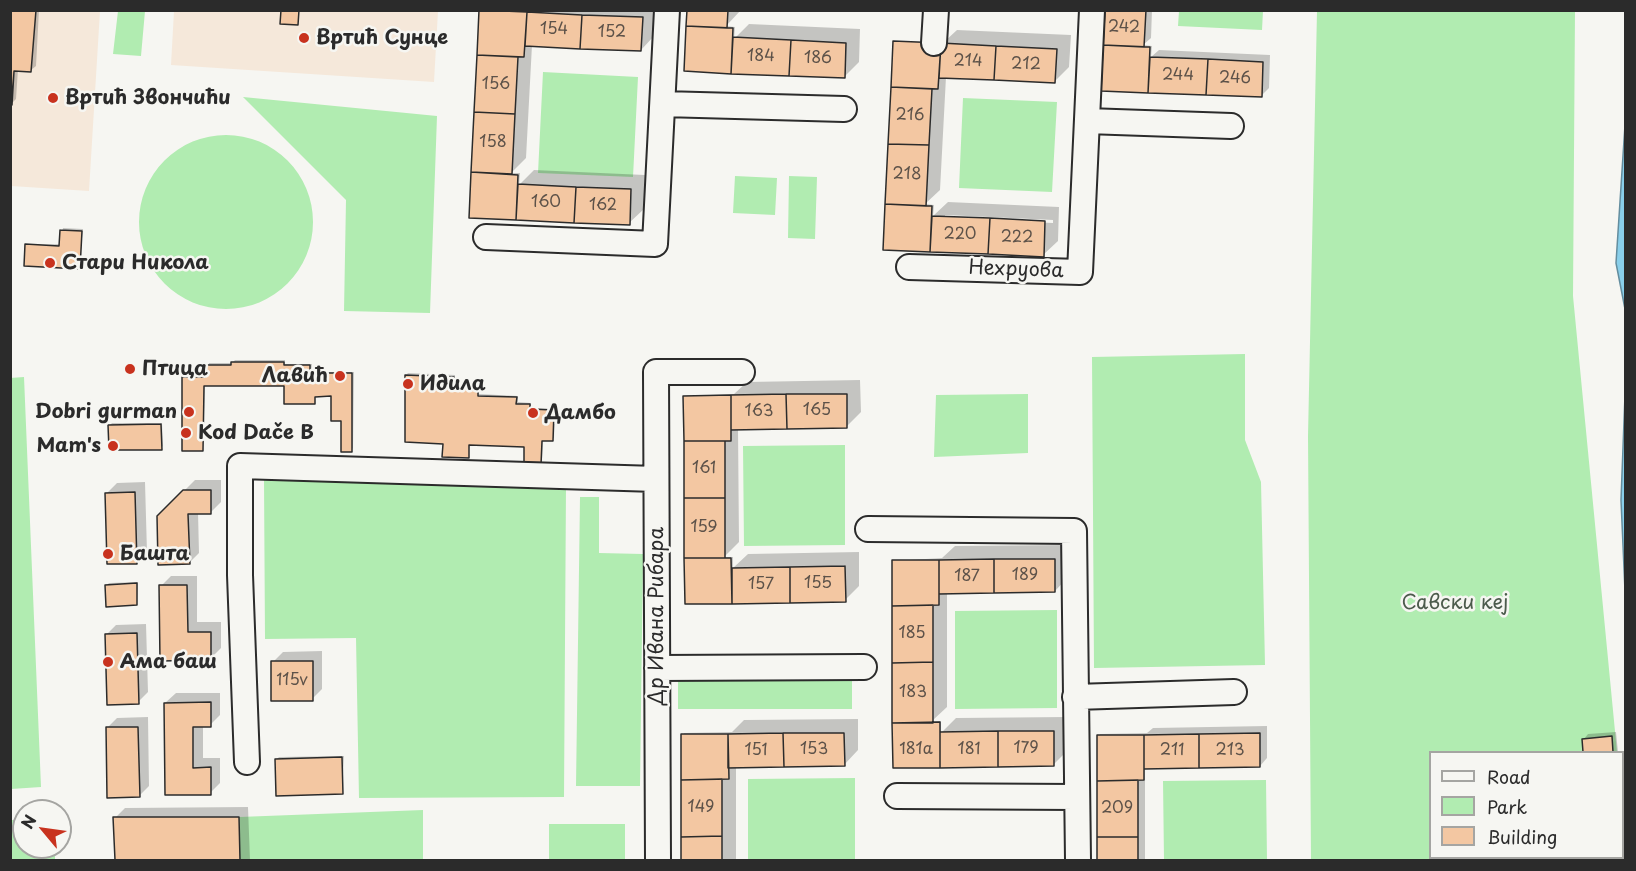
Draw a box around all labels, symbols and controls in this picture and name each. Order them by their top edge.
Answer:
house number: 242 [1108,18,1140,38]
house number: 154 [540,20,568,40]
house number: 152 [598,23,626,43]
place label: Вртић Сунце [316,26,448,50]
marker: Вртић Сунце [297,31,311,45]
house number: 184 [747,47,775,67]
house number: 186 [804,49,832,69]
house number: 214 [953,52,983,72]
house number: 212 [1011,55,1041,75]
house number: 244 [1162,66,1194,86]
house number: 246 [1219,69,1251,89]
house number: 156 [482,75,510,95]
place label: Вртић Звончићи [65,86,231,110]
marker: Вртић Звончићи [46,91,60,105]
house number: 216 [896,106,924,126]
house number: 158 [479,133,507,153]
house number: 218 [892,165,922,185]
house number: 160 [531,193,561,213]
house number: 162 [589,196,617,216]
house number: 220 [943,225,977,245]
house number: 222 [1001,228,1033,248]
place label: Стари Никола [62,251,209,275]
marker: Стари Никола [43,256,57,270]
street label: Нехруова [968,256,1064,284]
place label: Птица [142,357,208,381]
marker: Птица [123,362,137,376]
place label: Лавић [262,364,328,388]
marker: Лавић [333,369,347,383]
place label: Идила [420,372,486,396]
marker: Идила [401,377,415,391]
place label: Dobri gurman [35,400,177,424]
place label: Дамбо [545,401,616,425]
house number: 165 [803,401,831,421]
house number: 163 [744,402,774,422]
marker: Dobri gurman [182,405,196,419]
marker: Дамбо [526,406,540,420]
place label: Kod Dače B [198,421,314,445]
marker: Kod Dače B [179,426,193,440]
place label: Mam's [36,434,101,458]
marker: Mam's [106,439,120,453]
house number: 161 [692,459,716,479]
house number: 159 [690,518,718,538]
street label: Др Ивана Рибара [645,527,669,705]
place label: Башта [120,542,190,566]
marker: Башта [101,547,115,561]
house number: 189 [1012,566,1038,586]
house number: 187 [954,567,980,587]
house number: 155 [804,574,832,594]
house number: 157 [748,575,774,595]
park label: Савски кеј [1401,591,1509,615]
house number: 185 [899,624,925,644]
place label: Ама баш [120,650,217,674]
marker: Ама баш [101,655,115,669]
house number: 115v [276,671,308,691]
house number: 183 [899,683,927,703]
house number: 179 [1013,739,1039,759]
house number: 153 [800,740,828,760]
house number: 181a [899,740,933,760]
house number: 181 [957,740,981,760]
house number: 151 [744,741,768,761]
house number: 211 [1160,741,1184,761]
house number: 213 [1215,741,1245,761]
legend [1429,751,1624,859]
text: Road [1487,763,1531,790]
text: Park [1487,793,1527,820]
house number: 149 [688,798,714,818]
north arrow [12,799,72,859]
house number: 209 [1101,799,1133,819]
text: N [14,810,42,833]
text: Building [1487,823,1557,850]

